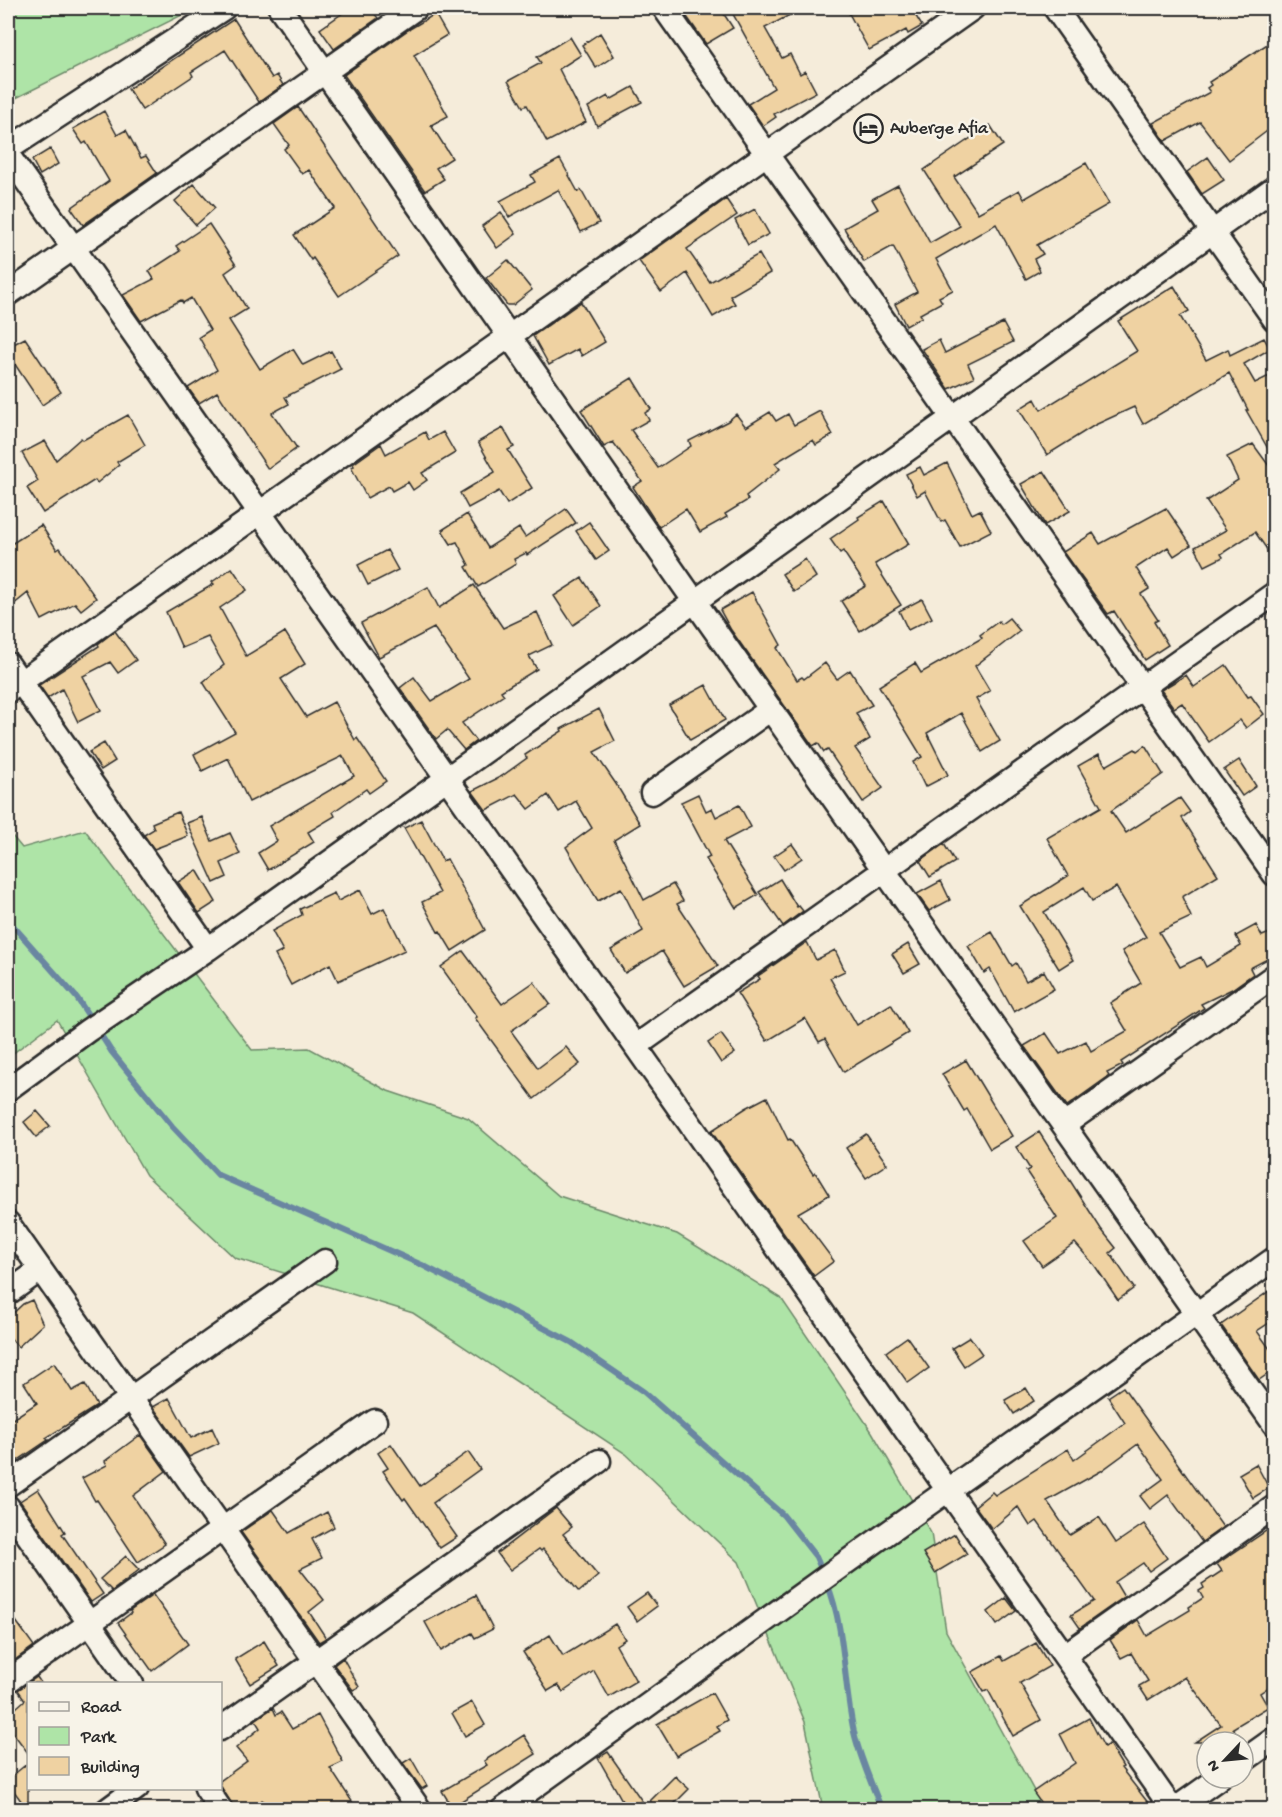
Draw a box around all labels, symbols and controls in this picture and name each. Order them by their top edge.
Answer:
hotel icon: Auberge Afia [853,113,885,145]
place label: Auberge Afia [890,119,989,140]
legend [27,1682,222,1790]
text: Road [81,1698,122,1719]
text: Park [80,1728,117,1749]
north arrow [1195,1730,1255,1790]
text: N [1204,1756,1225,1774]
text: Building [80,1758,140,1779]

